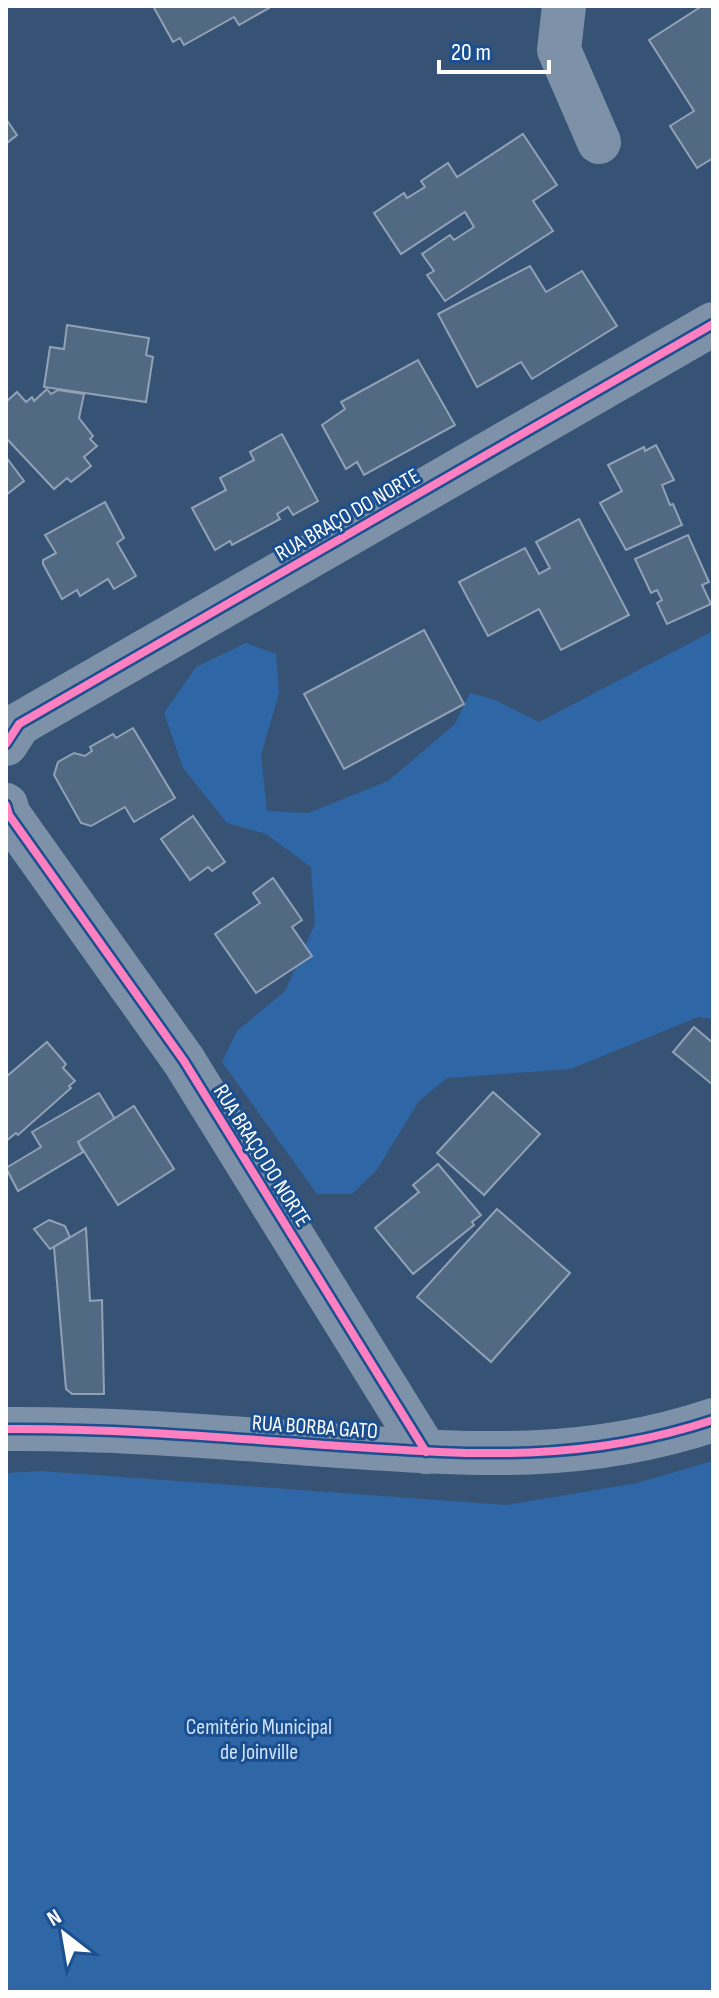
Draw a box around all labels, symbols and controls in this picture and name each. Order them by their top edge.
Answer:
scale bar [439,24,549,74]
text: 20 m [451,38,491,67]
street label: RUA BRAÇO DO NORTE [271,463,425,568]
street label: RUA BRAÇO DO NORTE [207,1080,316,1232]
street label: RUA BORBA GATO [251,1410,379,1445]
park label: Cemitério Municipal de Joinville [186,1714,332,1766]
north arrow [24,1894,104,1974]
text: N [42,1904,66,1933]

